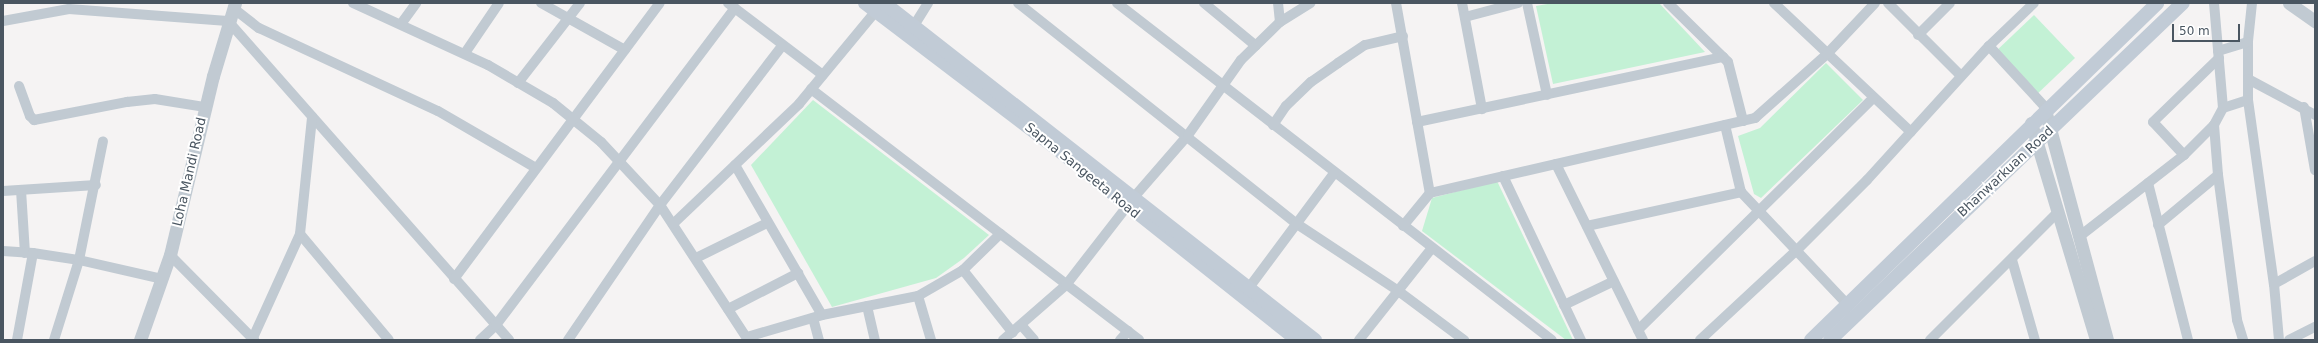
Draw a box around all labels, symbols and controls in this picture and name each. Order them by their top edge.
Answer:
scale bar [2174,16,2242,42]
text: 50 m [2179,24,2210,38]
street label: Loha Mandi Road [170,116,210,228]
street label: Sapna Sangeeta Road [1021,120,1143,222]
street label: Bhanwarkuan Road [1955,123,2057,221]

